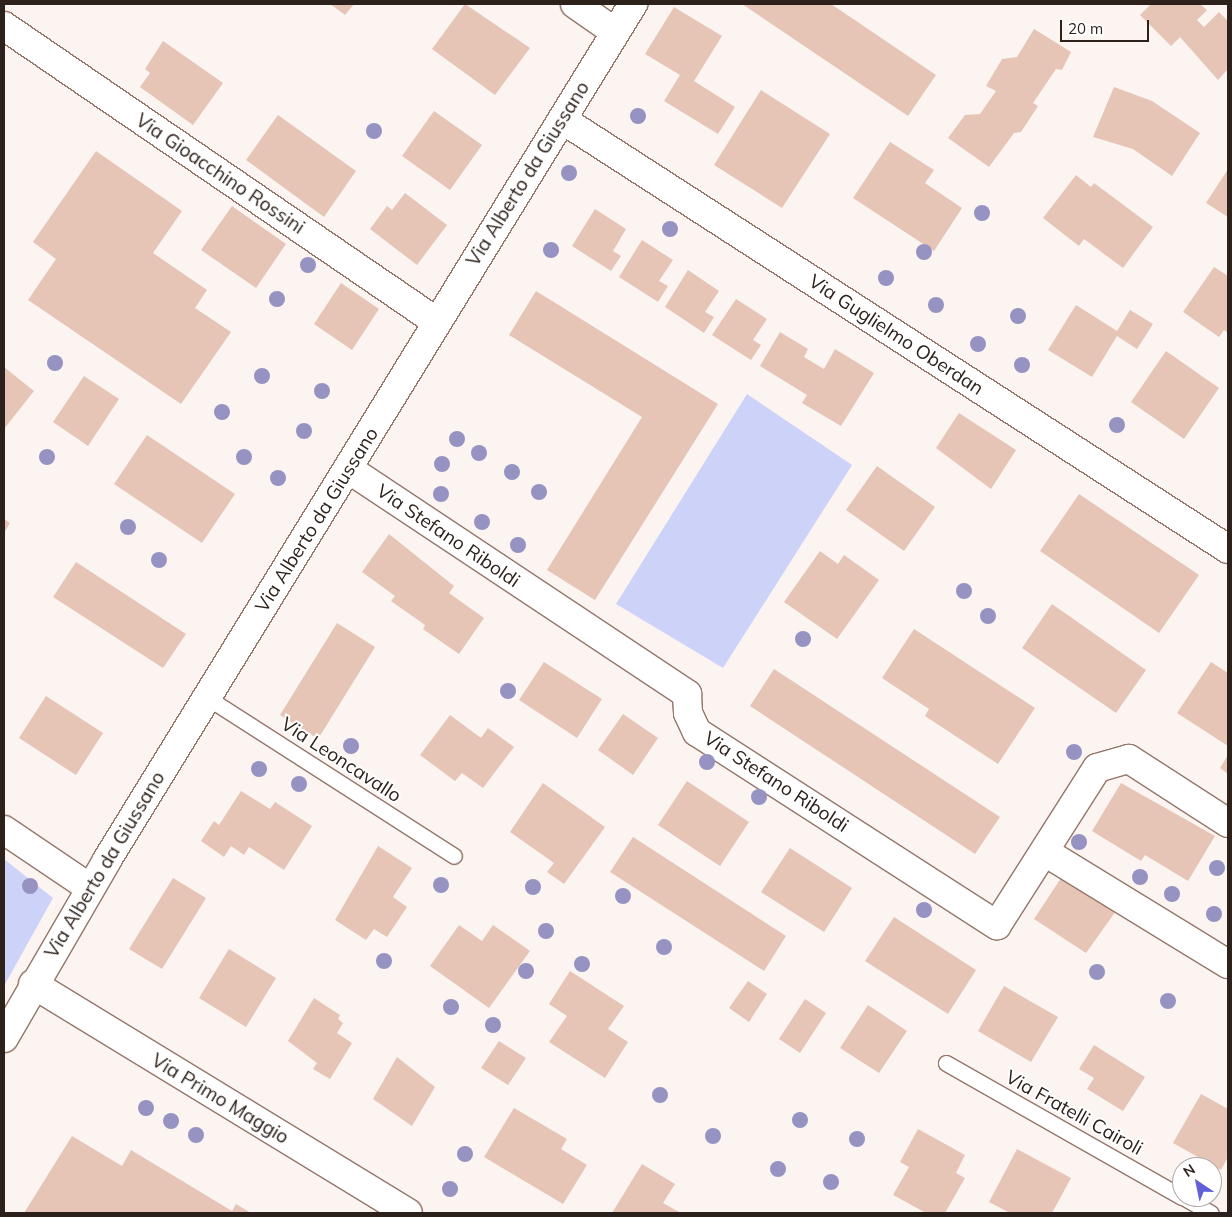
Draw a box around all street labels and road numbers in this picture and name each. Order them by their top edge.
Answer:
street label: Via Alberto da Giussano [462,77,594,271]
street label: Via Gioacchino Rossini [131,109,309,239]
street label: Via Guglielmo Oberdan [804,270,988,400]
street label: Via Alberto da Giussano [251,423,383,617]
street label: Via Stefano Riboldi [372,480,524,592]
street label: Via Leoncavallo [277,713,405,807]
street label: Via Stefano Riboldi [699,727,853,837]
street label: Via Alberto da Giussano [40,768,170,962]
street label: Via Primo Maggio [147,1049,293,1149]
street label: Via Fratelli Cairoli [1001,1066,1147,1160]

